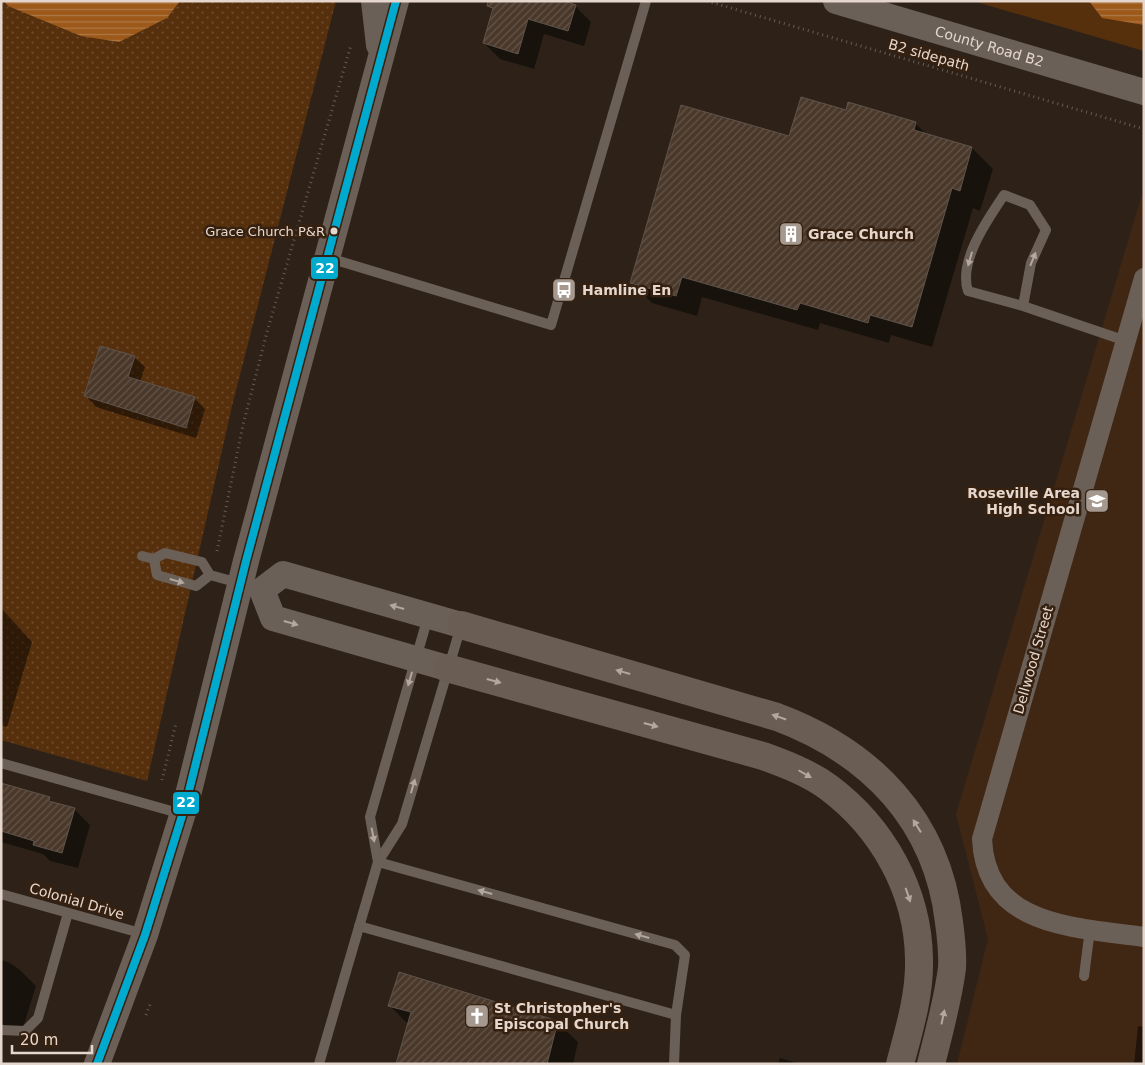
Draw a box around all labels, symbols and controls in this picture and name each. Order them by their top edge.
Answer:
street label: County Road B2 [933,23,1046,70]
street label: B2 sidepath [887,36,971,74]
building icon: Grace Church [778,221,804,247]
place label: Grace Church P&R [205,224,325,239]
marker: Grace Church P&R [329,226,339,236]
place label: Grace Church [808,226,914,242]
one-way arrow [966,252,974,267]
one-way arrow [1030,252,1038,266]
line badge: 22 [310,256,339,280]
text: 22 [315,260,335,276]
bus stop icon: Hamline En [551,277,577,303]
place label: Hamline En [582,282,671,298]
place label: Roseville Area High School [967,485,1080,517]
school or university icon: Roseville Area High School [1084,488,1110,514]
one-way arrow [170,577,185,585]
one-way arrow [390,602,405,610]
street label: Dellwood Street [1010,604,1056,716]
one-way arrow [284,619,299,627]
one-way arrow [615,667,630,675]
one-way arrow [406,671,414,687]
one-way arrow [487,678,502,686]
one-way arrow [771,713,786,721]
one-way arrow [643,721,658,729]
one-way arrow [798,770,812,778]
one-way arrow [409,779,417,794]
line badge: 22 [172,791,200,815]
text: 22 [176,794,196,810]
one-way arrow [912,820,921,833]
one-way arrow [370,828,378,844]
street label: Colonial Drive [28,880,126,922]
one-way arrow [904,887,912,902]
one-way arrow [478,888,493,896]
one-way arrow [634,932,649,940]
place label: St Christopher's Episcopal Church [494,1000,629,1032]
church icon: St Christopher's Episcopal Church [464,1003,490,1029]
one-way arrow [939,1009,947,1024]
scale bar [12,1022,92,1054]
text: 20 m [20,1031,58,1049]

